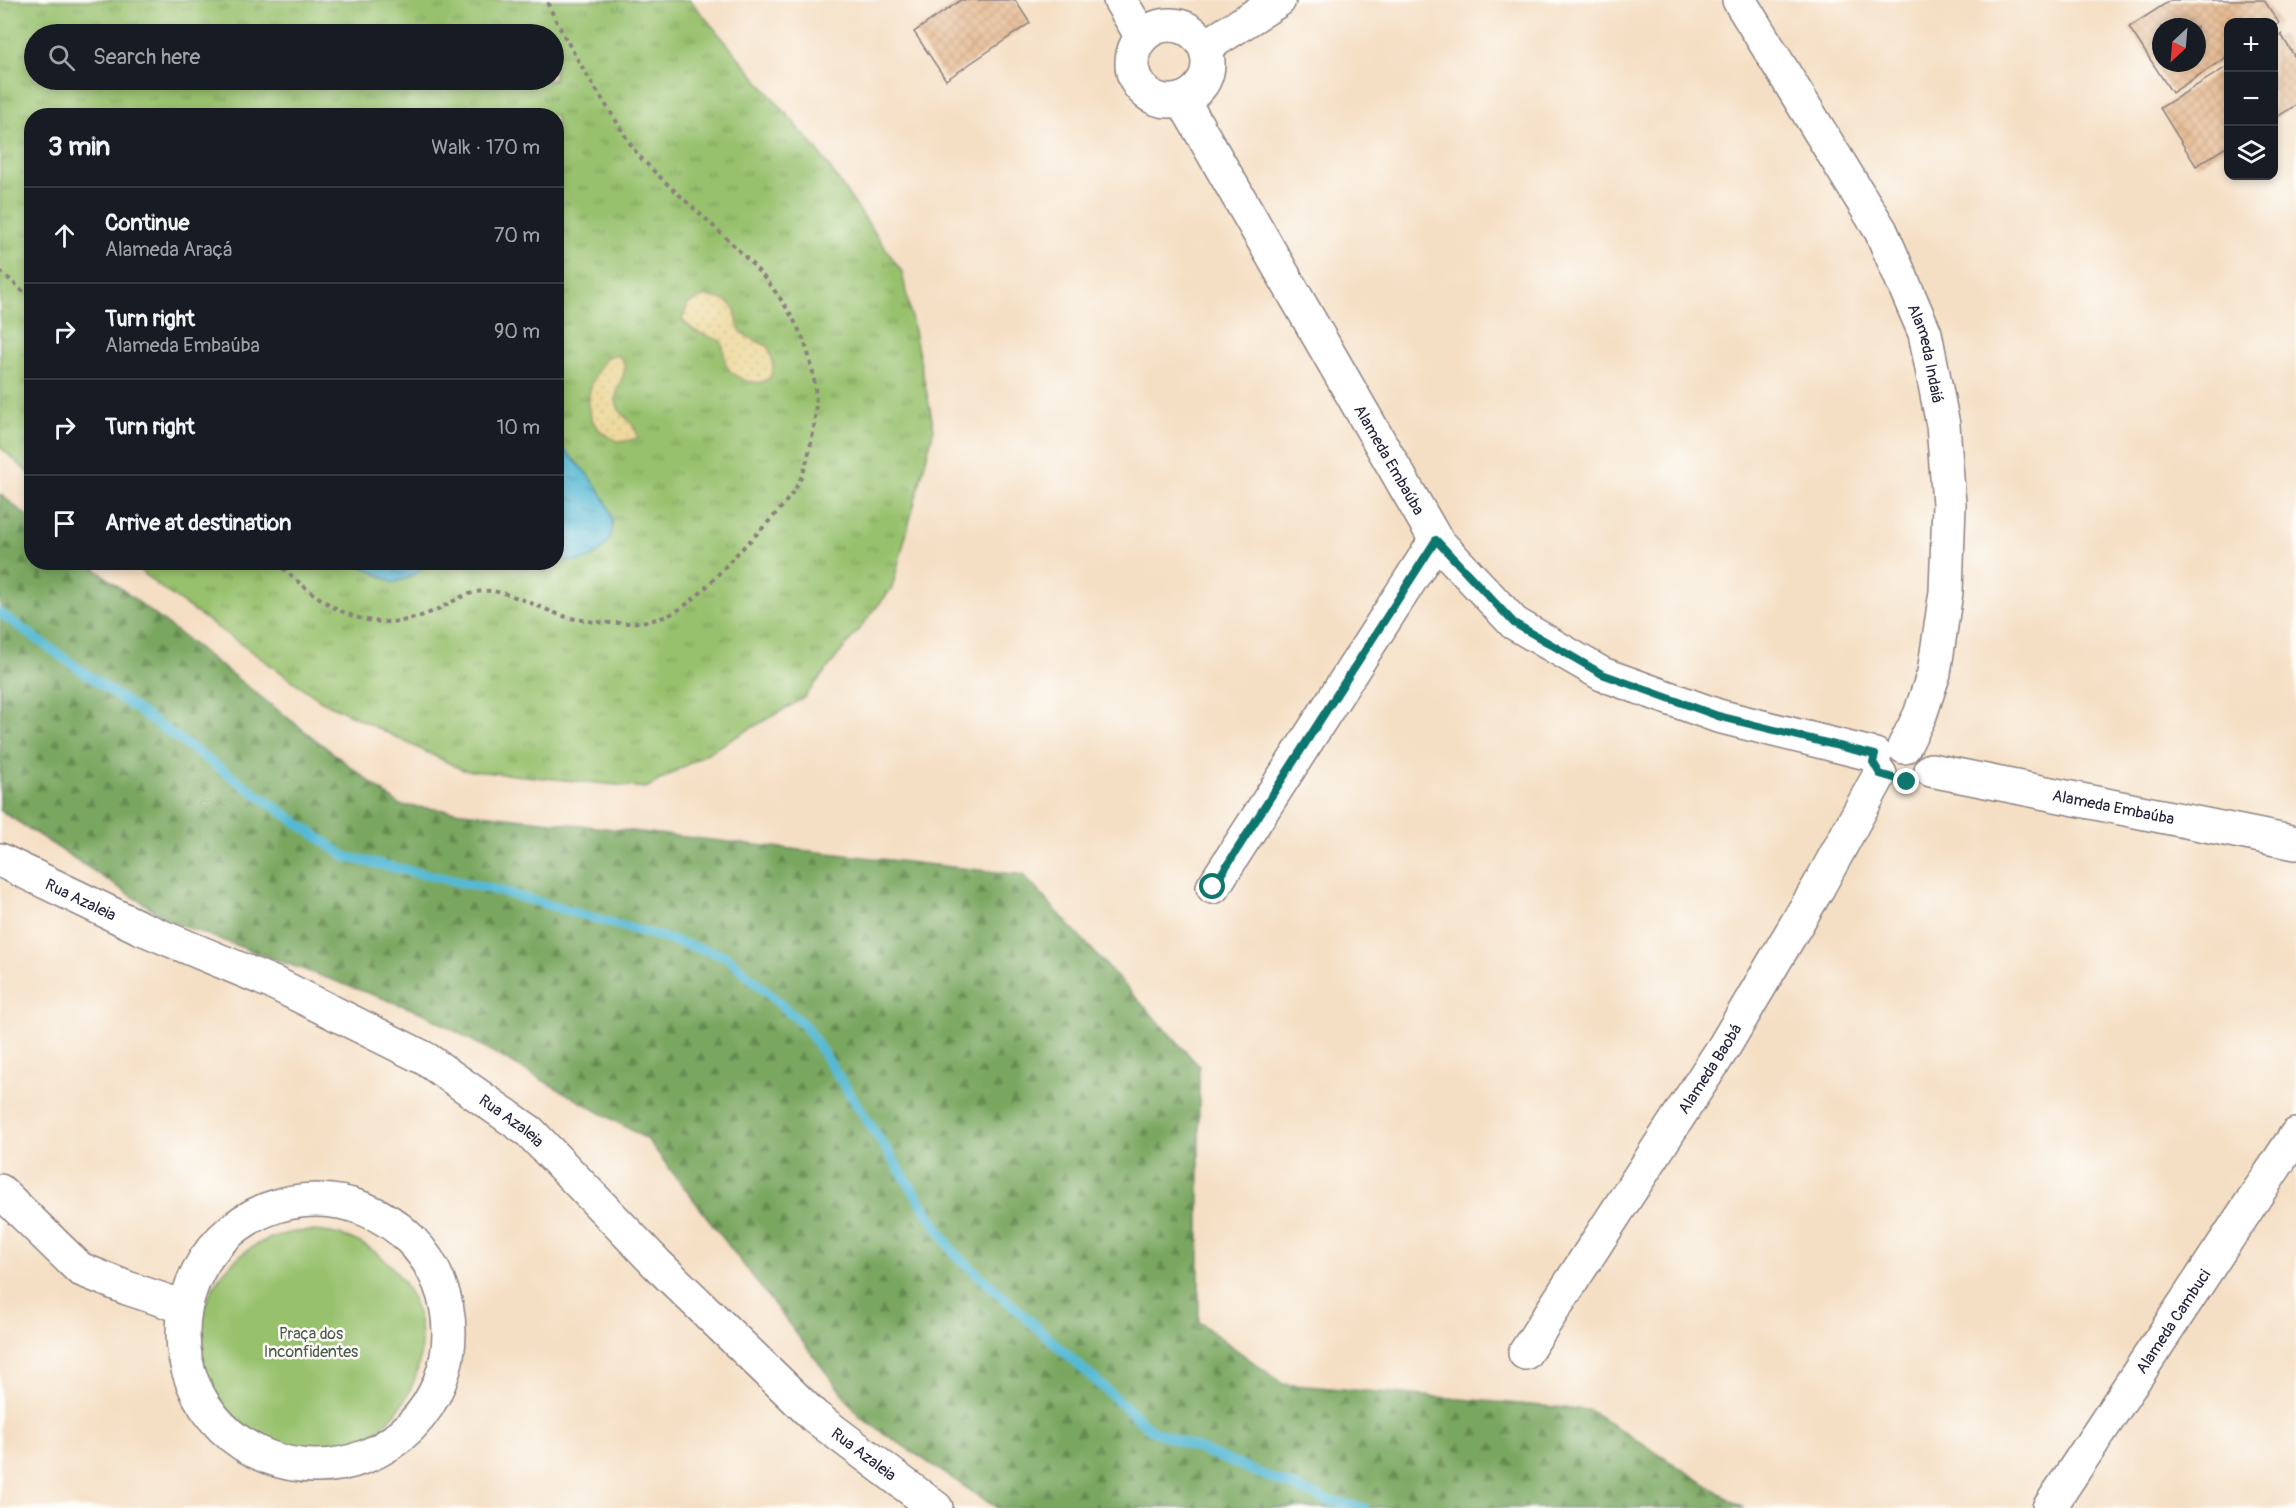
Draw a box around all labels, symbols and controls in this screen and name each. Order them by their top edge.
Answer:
north arrow [2152,18,2206,72]
map controls [2224,18,2278,180]
button: + [2224,18,2278,72]
search box [24,24,564,90]
icon: search [45,41,78,74]
text: Search here [93,43,200,71]
button: − [2224,72,2278,126]
button: layers [2224,126,2278,180]
text: 3 min [48,131,110,163]
text: Walk · 170 m [431,135,540,160]
text: Continue [105,209,189,237]
icon: ahead [48,219,81,252]
text: 70 m [494,223,540,248]
text: Alameda Araçá [105,237,232,262]
street label: Alameda Indaiá [1903,301,1947,404]
text: Turn right [105,305,195,333]
icon: right [48,315,81,348]
text: 90 m [494,319,540,344]
text: Alameda Embaúba [105,333,260,358]
street label: Alameda Embaúba [1349,401,1428,519]
icon: right [48,411,81,444]
text: Turn right [105,413,195,441]
text: 10 m [496,415,540,440]
icon: arrive [48,507,81,540]
text: Arrive at destination [105,509,291,537]
route end [1893,768,1919,794]
street label: Alameda Embaúba [2050,785,2176,829]
route start [1199,873,1225,899]
street label: Rua Azaleia [42,874,119,926]
street label: Alameda Baobá [1674,1020,1746,1118]
street label: Rua Azaleia [475,1090,548,1152]
street label: Alameda Cambuci [2132,1266,2215,1378]
park label: Praça dos Inconfidentes [264,1324,358,1362]
street label: Rua Azaleia [827,1424,900,1486]

